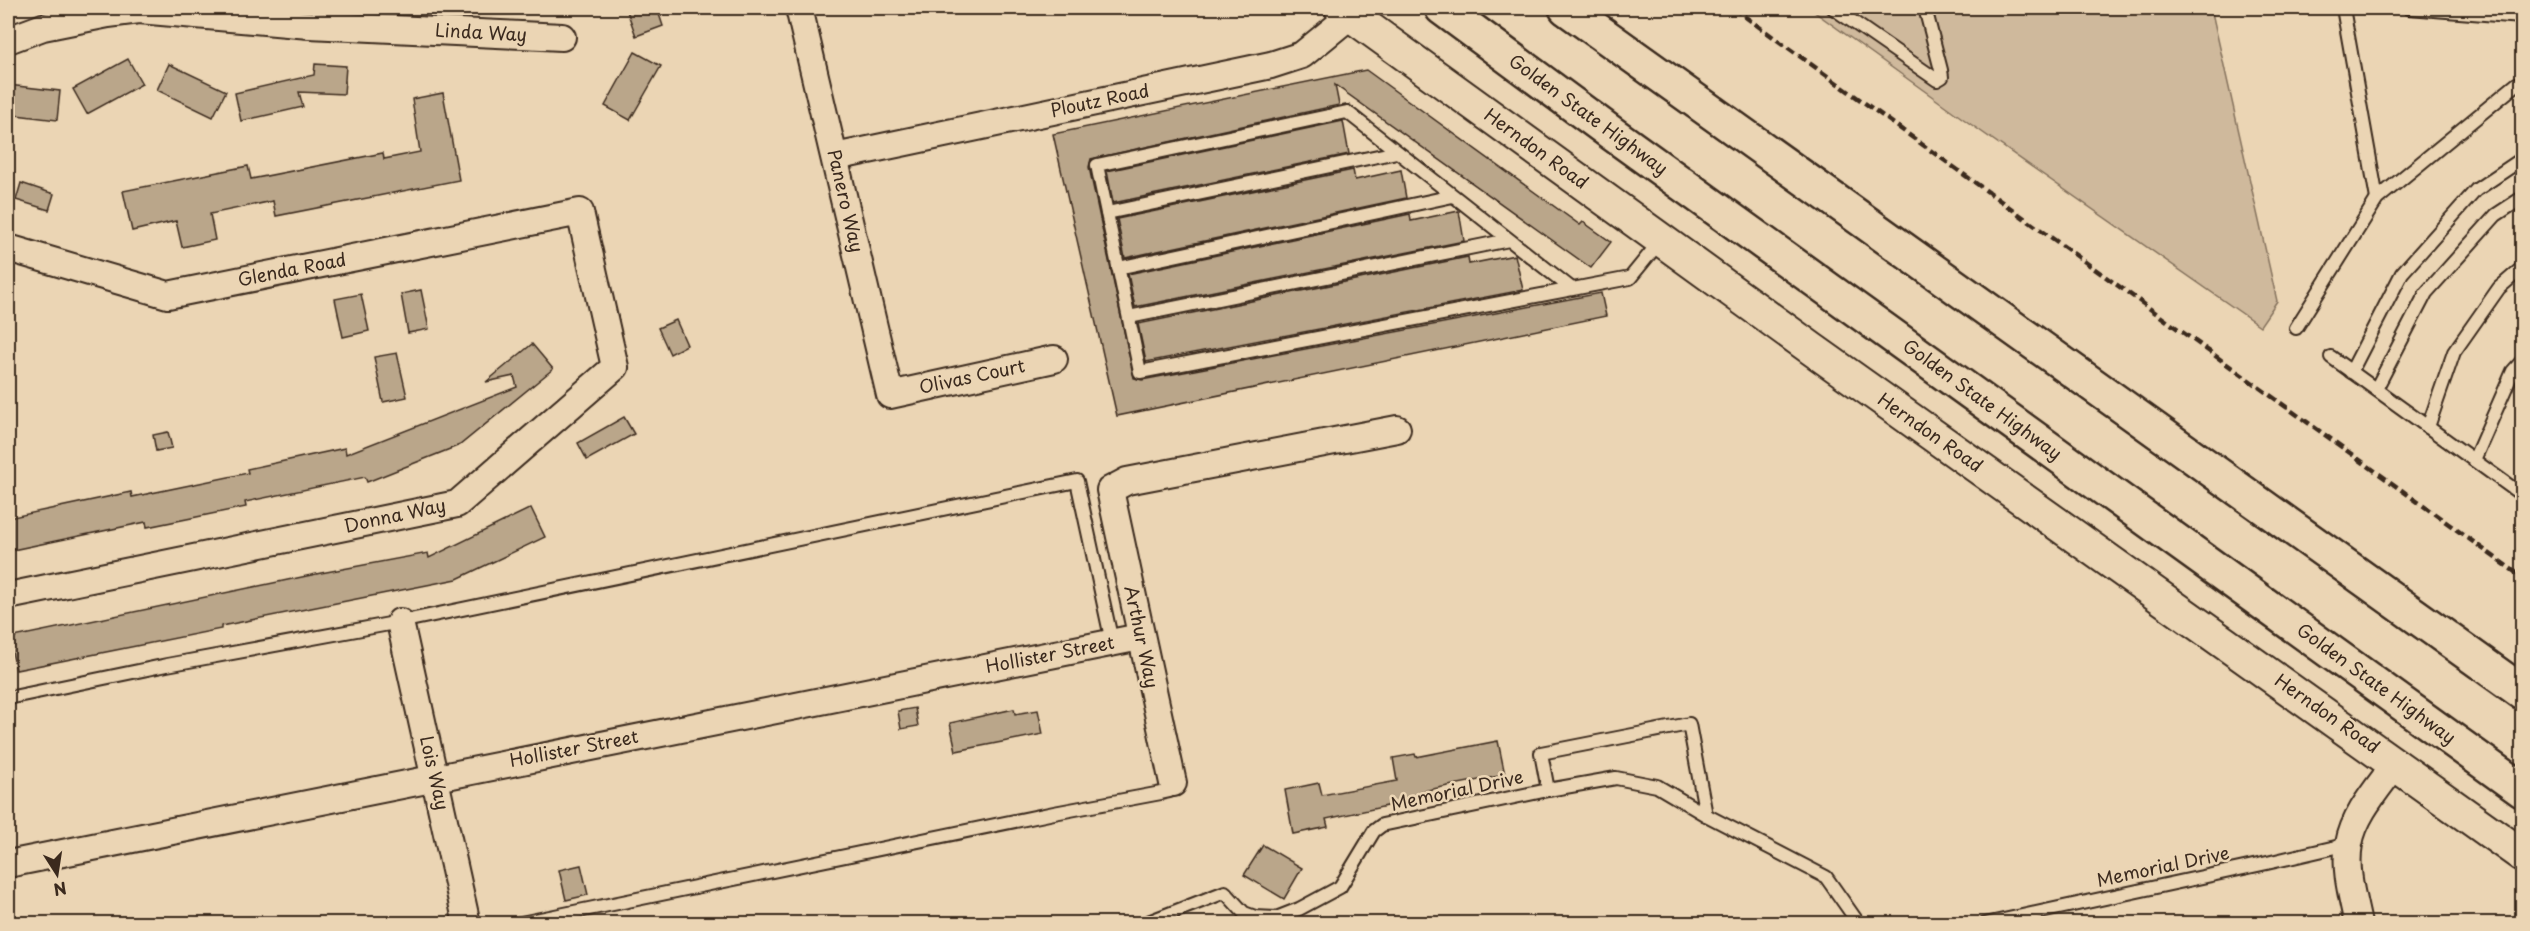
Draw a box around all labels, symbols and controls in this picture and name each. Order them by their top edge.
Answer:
street label: Linda Way [434,16,528,47]
street label: Golden State Highway [1504,47,1674,181]
street label: Ploutz Road [1048,76,1152,123]
street label: Herndon Road [1479,101,1595,195]
street label: Panero Way [821,146,871,255]
street label: Glenda Road [235,245,348,292]
street label: Golden State Highway [1898,332,2068,466]
street label: Olivas Court [916,351,1027,400]
street label: Herndon Road [1873,385,1989,478]
street label: Donna Way [341,491,448,539]
street label: Arthur Way [1118,583,1167,691]
street label: Golden State Highway [2292,616,2462,750]
street label: Hollister Street [983,628,1116,679]
street label: Herndon Road [2270,666,2386,759]
street label: Hollister Street [507,722,640,773]
street label: Lois Way [414,733,457,813]
street label: Memorial Drive [1388,762,1526,817]
street label: Memorial Drive [2094,838,2232,893]
north arrow [27,844,87,904]
text: N [52,877,69,903]

